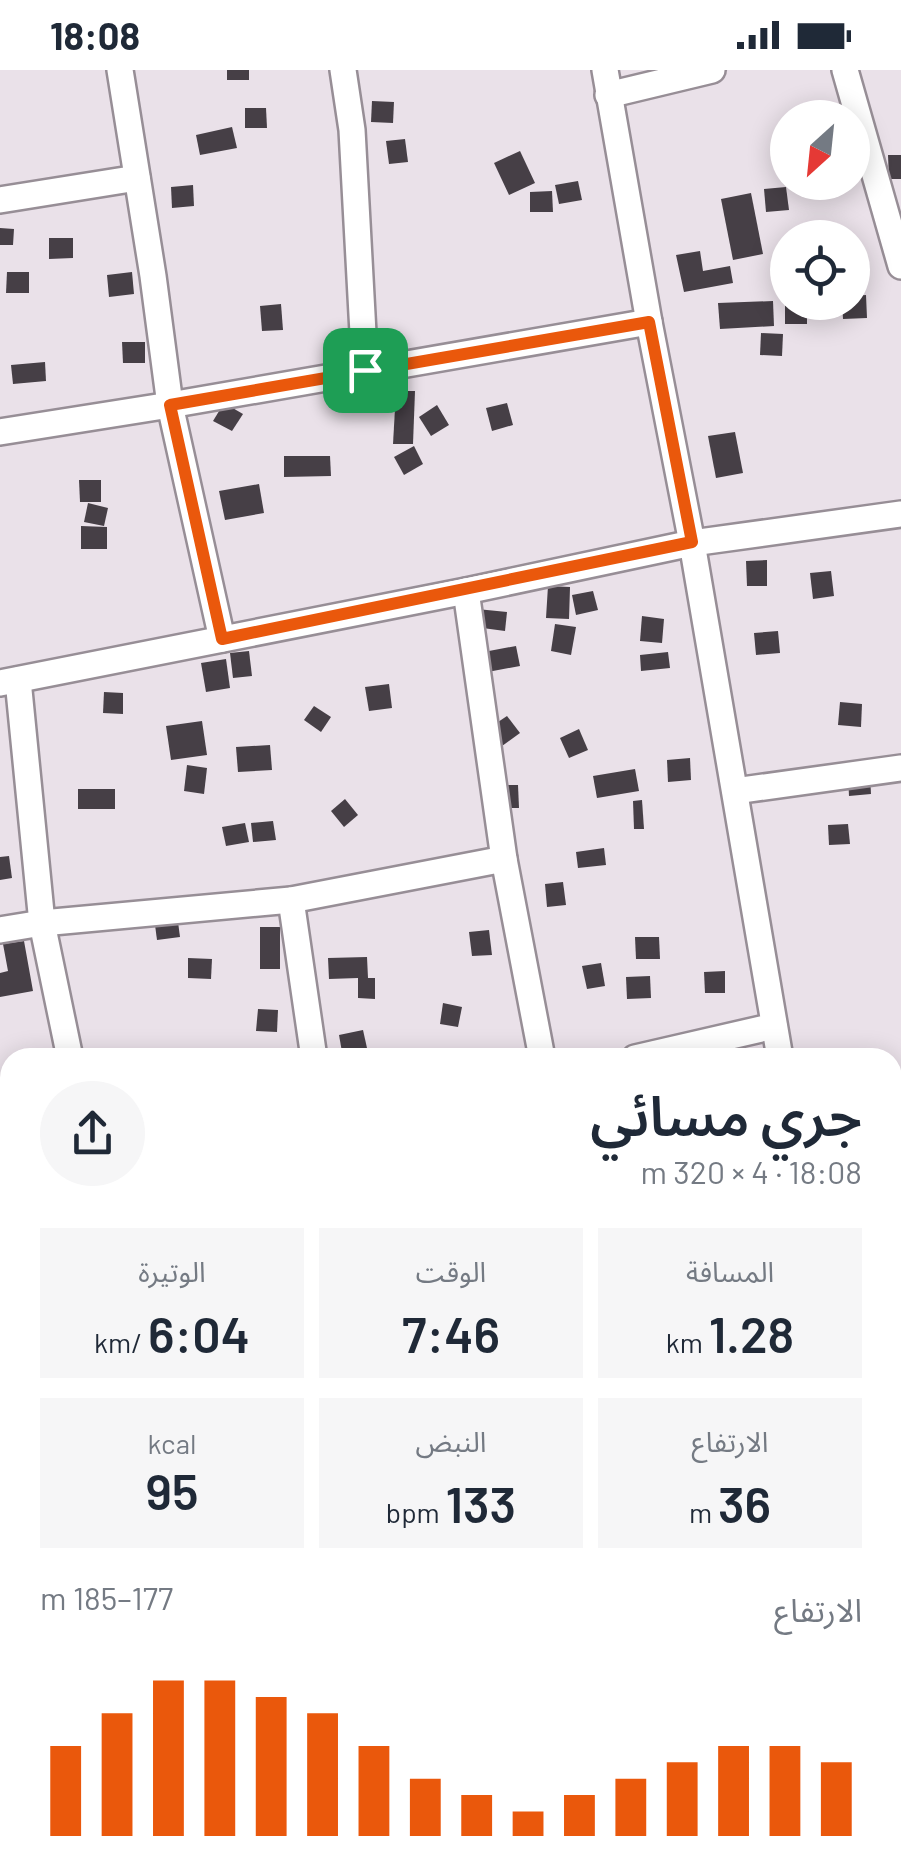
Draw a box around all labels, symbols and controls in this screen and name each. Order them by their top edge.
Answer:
text: 18:08 [50,12,140,58]
north arrow [770,100,870,200]
map controls [770,100,870,320]
button: locate [770,220,870,320]
pin [323,328,408,413]
icon: arrive [338,343,393,398]
button: share [40,1081,145,1186]
text: جري مسائي [590,1081,862,1147]
text: 18:08 · 4 × 320 m [640,1152,862,1190]
text: الوتيرة [138,1254,206,1288]
text: الوقت [416,1254,486,1288]
text: المسافة [686,1254,774,1288]
text: 6:04 [148,1303,250,1363]
text: 7:46 [402,1303,500,1363]
text: 1.28 [709,1303,794,1363]
text: /km [94,1325,148,1359]
text: km [666,1325,709,1359]
text: النبض [415,1424,487,1458]
text: الارتفاع [692,1424,768,1458]
text: kcal [148,1426,196,1460]
text: 95 [146,1460,198,1520]
text: 133 [445,1473,516,1533]
text: 36 [718,1473,771,1533]
text: bpm [386,1495,445,1529]
text: m [689,1495,718,1529]
text: 177–185 m [40,1578,173,1616]
text: الارتفاع [774,1590,862,1628]

